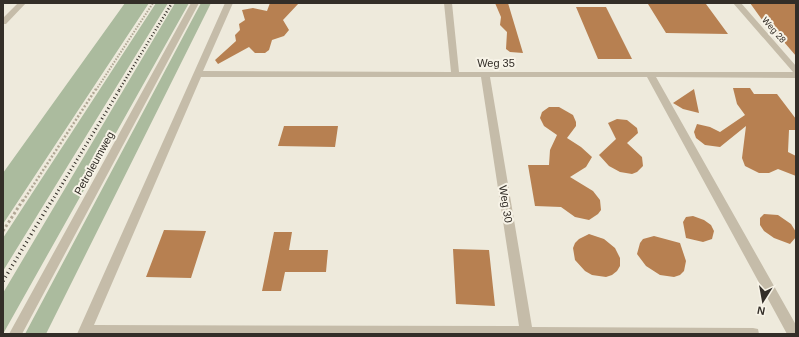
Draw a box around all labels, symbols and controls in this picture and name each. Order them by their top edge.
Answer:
street label: Weg 28 [760,15,788,45]
street label: Weg 35 [477,57,515,69]
street label: Petroleumweg [72,129,116,197]
street label: Weg 30 [497,184,515,224]
north arrow [743,281,783,321]
text: N [756,304,766,317]

